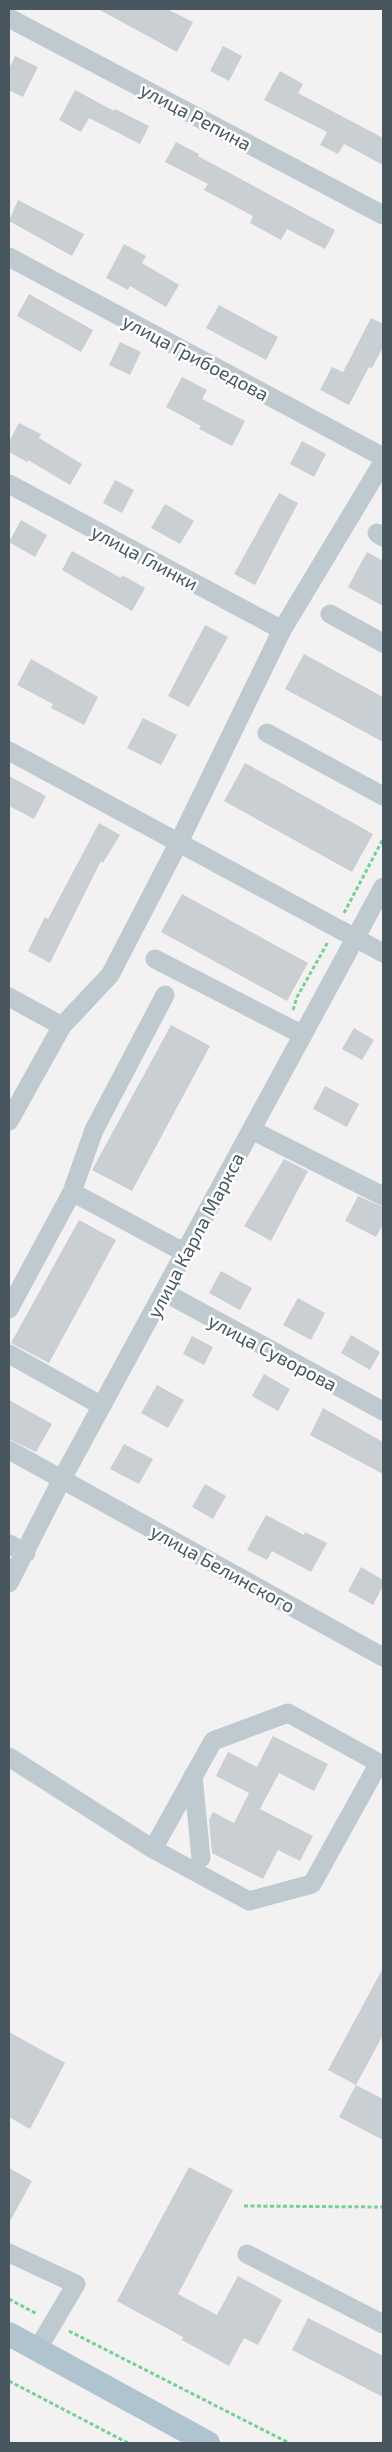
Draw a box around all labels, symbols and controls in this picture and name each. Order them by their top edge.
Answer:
street label: улица Репина [136,77,255,156]
street label: улица Грибоедова [118,309,273,406]
street label: улица Глинки [87,519,202,596]
street label: улица Карла Маркса [142,1148,249,1322]
street label: улица Суворова [204,1308,341,1396]
street label: улица Белинского [146,1519,299,1618]

